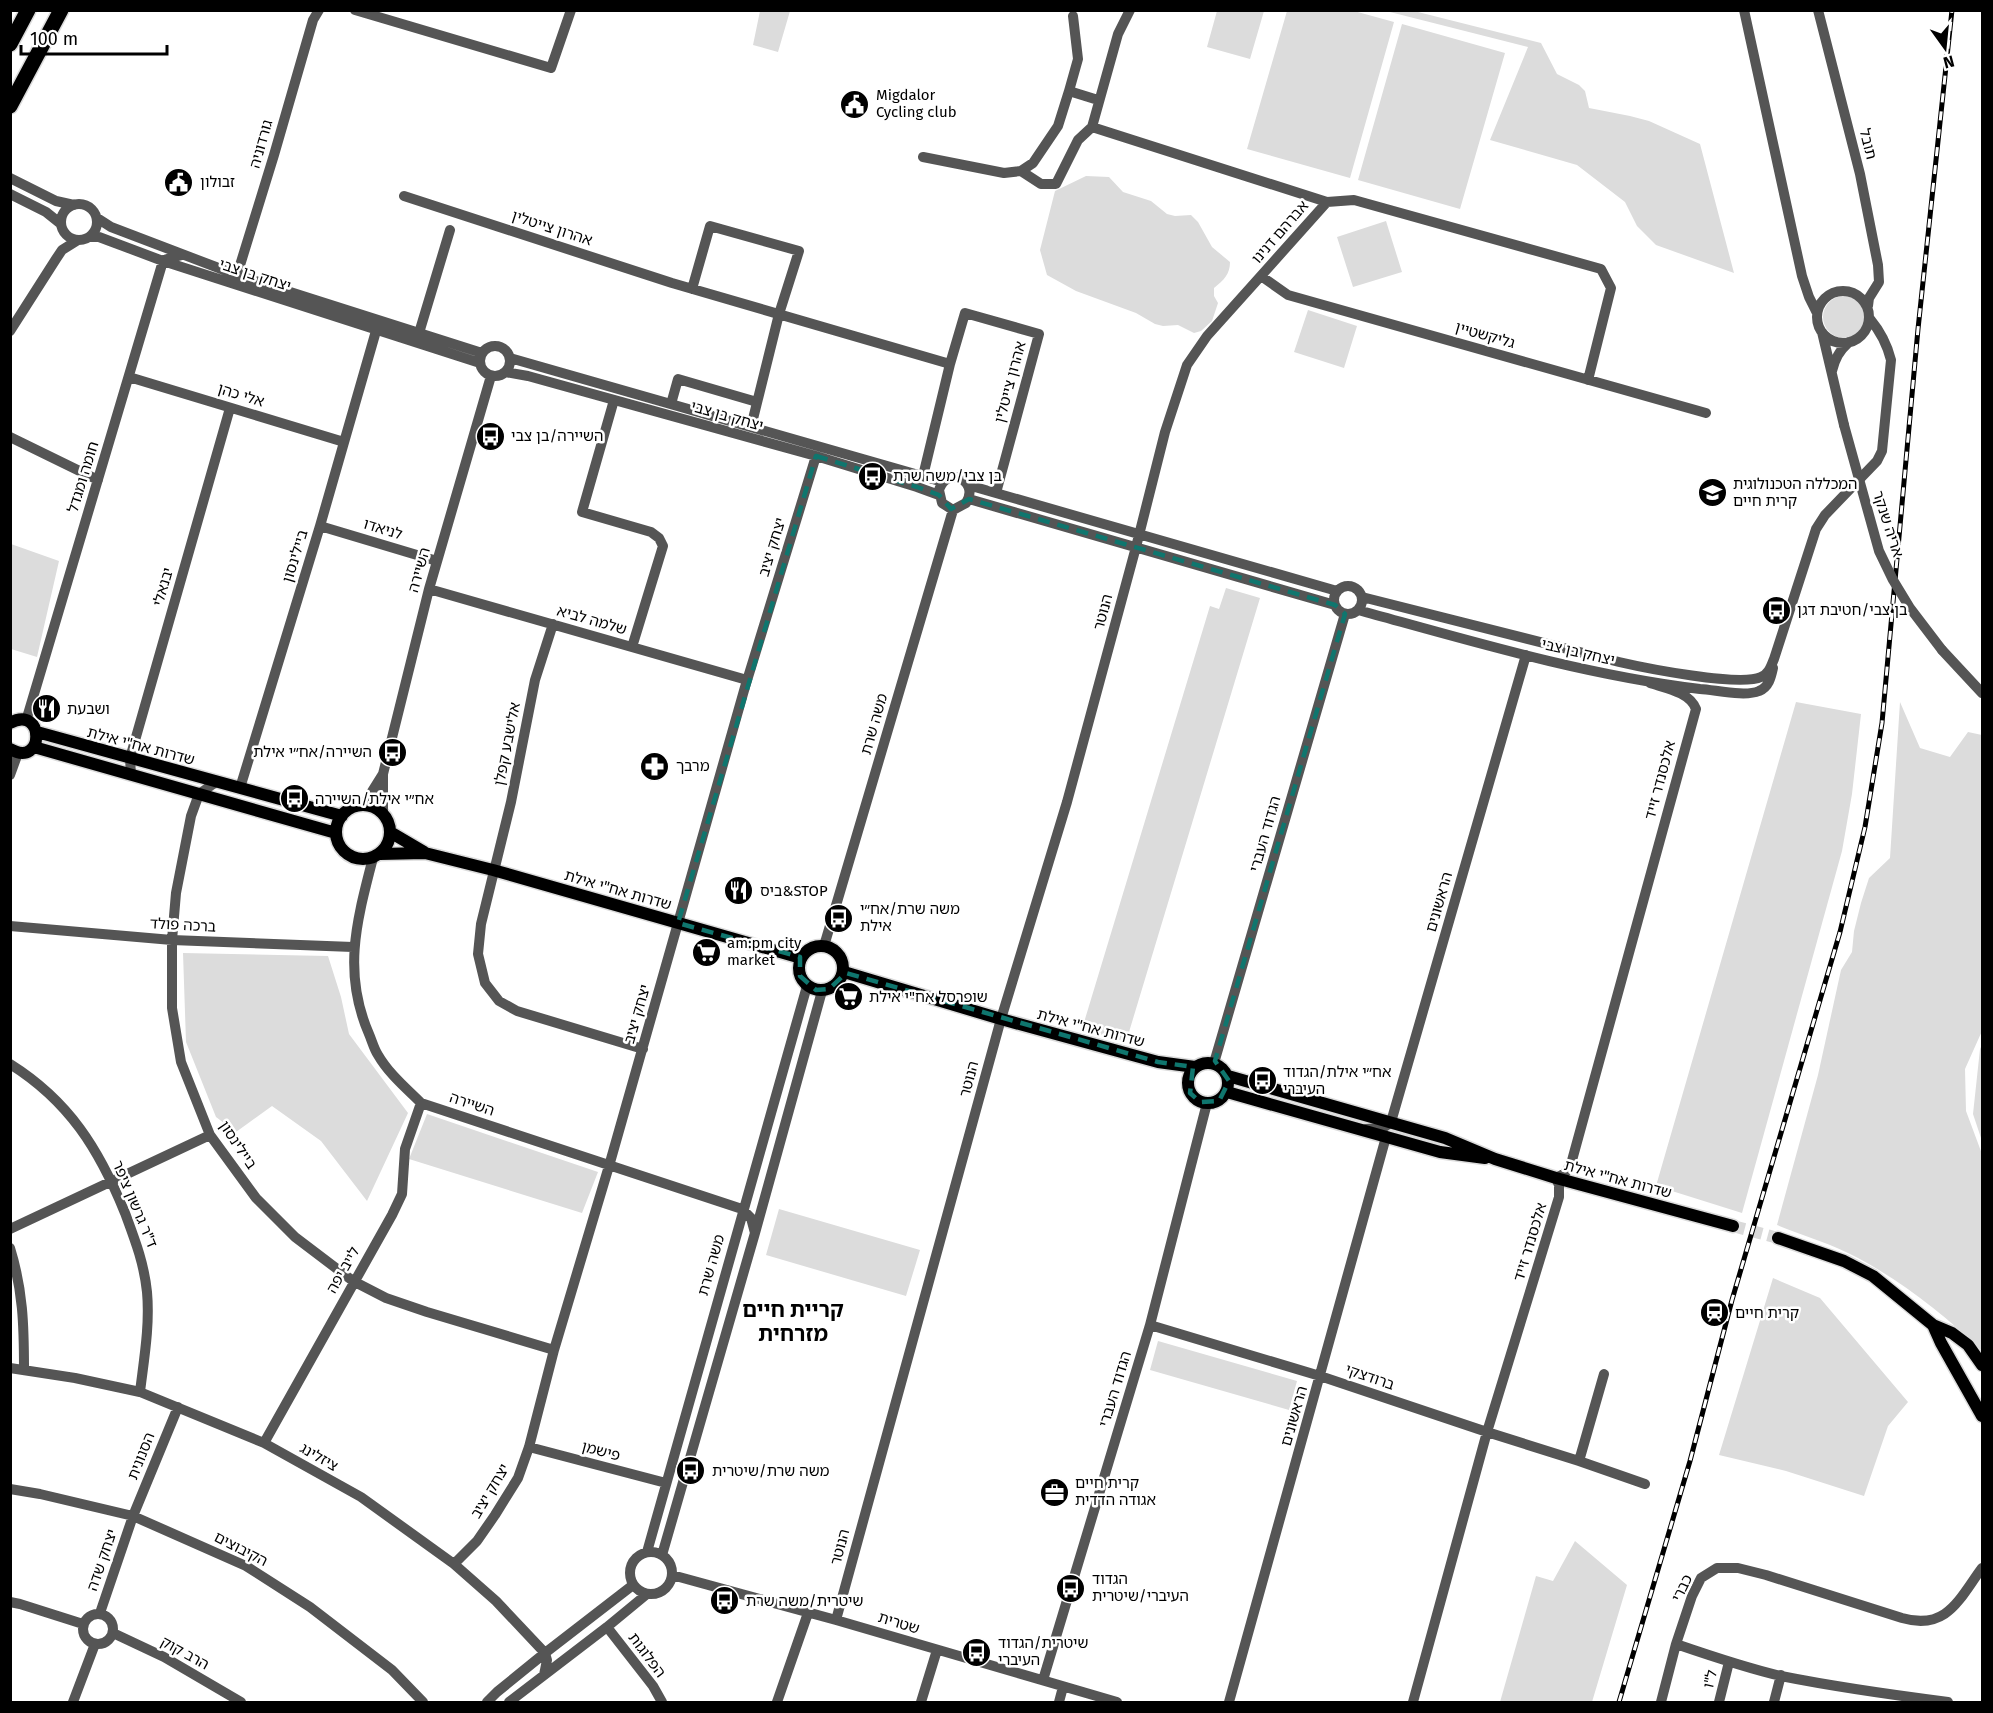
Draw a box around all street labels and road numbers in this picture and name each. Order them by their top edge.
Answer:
street label: גורדוניה [246,117,277,170]
street label: תובל [1856,127,1880,161]
street label: אברהם דנינו [1248,197,1312,267]
street label: אהרון צייטלין [509,207,595,249]
street label: יצחק בן צבי [217,255,293,295]
street label: גליקשטיין [1453,318,1517,352]
street label: אהרון צייטלין [990,339,1030,425]
street label: אלי כהן [216,379,266,411]
street label: יצחק בן צבי [689,397,765,435]
street label: חומה ומגדל [64,439,102,515]
street label: אריה שנקר [1869,489,1907,559]
street label: לניאדו [361,515,405,543]
street label: יצחק יציב [755,515,789,579]
street label: ביילינסון [278,527,312,585]
street label: השיירה [404,545,434,595]
street label: יבנאלי [149,566,177,608]
street label: הנוטר [1090,592,1116,632]
street label: שלמה לביא [555,601,629,639]
street label: יצחק בן צבי [1540,635,1616,669]
street label: משה שרת [857,691,891,757]
street label: אלישבע קפלן [490,701,524,787]
street label: שדרות אח"י אילת [85,723,197,769]
street label: אלכסנדר זייד [1641,739,1679,821]
street label: הגדוד העברי [1246,794,1284,874]
street label: שדרות אח"י אילת [562,866,674,914]
street label: הראשונים [1422,870,1456,934]
street label: ברכה פולד [149,914,217,936]
street label: יצחק יציב [620,982,654,1046]
street label: שדרות אח"י אילת [1035,1005,1147,1051]
street label: הנוטר [956,1059,982,1099]
street label: השיירה [447,1088,497,1120]
street label: ביילינסון [215,1117,261,1173]
street label: שדרות אח"י אילת [1562,1156,1674,1202]
street label: ד"ר גרשון ציפר [109,1158,161,1250]
street label: אלכסנדר זייד [1510,1201,1550,1283]
street label: משה שרת [694,1232,728,1298]
street label: לייב יפה [323,1243,364,1296]
street label: הגדוד העברי [1095,1349,1135,1429]
street label: ברודצקי [1343,1360,1397,1394]
street label: הראשונים [1277,1384,1311,1448]
street label: הסנונית [123,1430,159,1482]
street label: פישמן [580,1437,622,1465]
street label: ציזלינג [297,1439,341,1475]
street label: יצחק יציב [467,1460,513,1522]
street label: יצחק שדה [83,1527,121,1593]
street label: הנוטר [827,1527,853,1567]
street label: הקיבוצים [211,1528,271,1570]
street label: כברי [1668,1571,1696,1605]
street label: שטרית [876,1608,922,1638]
street label: הפלוגות [624,1629,670,1681]
street label: הרב קוק [158,1632,212,1674]
street label: ל"ו [1699,1668,1721,1690]

